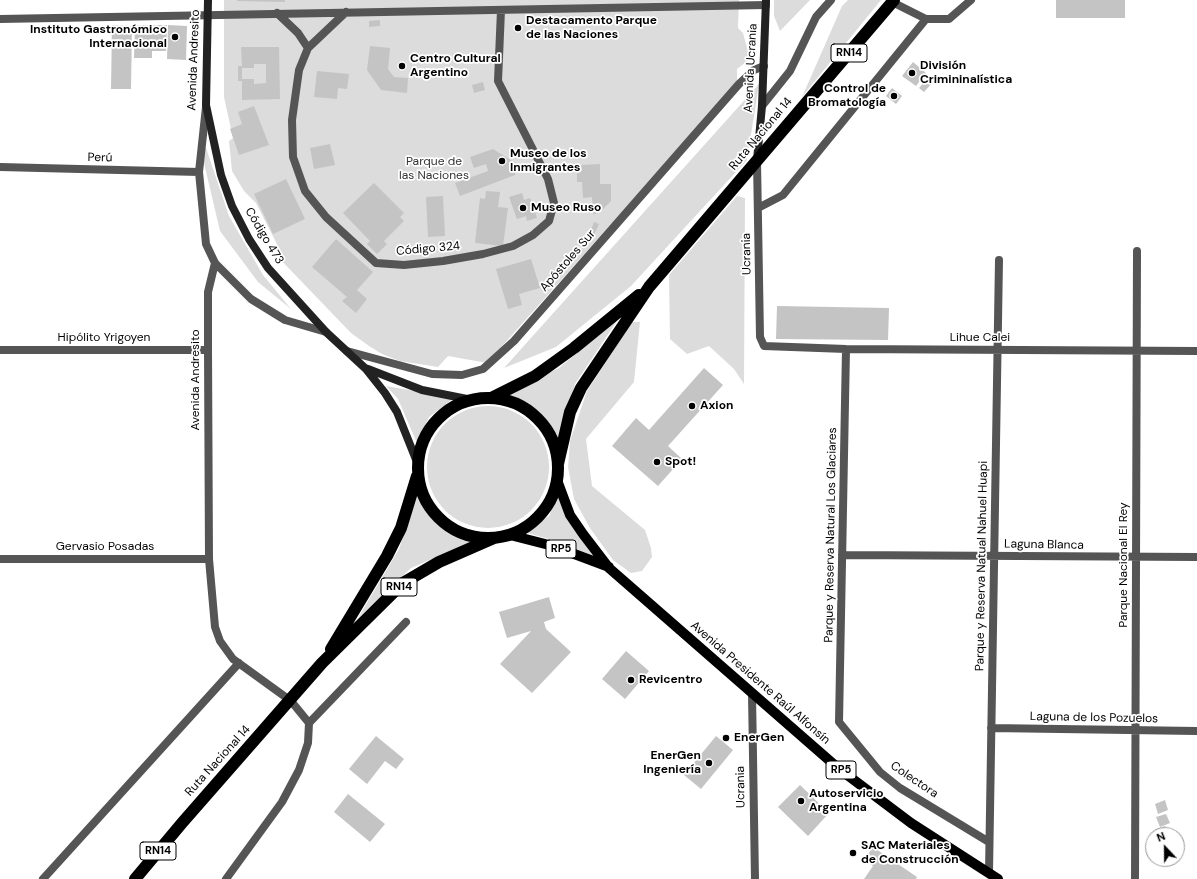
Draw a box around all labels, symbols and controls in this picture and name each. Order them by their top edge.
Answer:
street label: Avenida Andresito [185,9,203,111]
place label: Destacamento Parque de las Naciones [526,14,657,42]
place label: Instituto Gastronómico Internacional [30,23,167,51]
marker: Destacamento Parque de las Naciones [513,23,523,33]
street label: Avenida Ucrania [741,23,761,113]
marker: Instituto Gastronómico Internacional [170,32,180,42]
road number: RN14 [831,44,867,62]
place label: Centro Cultural Argentino [410,52,501,80]
place label: División Crimininalística [920,59,1012,87]
marker: Centro Cultural Argentino [397,61,407,71]
marker: División Crimininalística [907,68,917,78]
place label: Control de Bromatología [808,82,886,110]
marker: Control de Bromatología [889,91,899,101]
street label: Ruta Nacional 14 [726,95,796,173]
place label: Museo de los Inmigrantes [510,147,587,175]
street label: Perú [88,151,112,165]
park label: Parque de las Naciones [399,155,469,183]
marker: Museo de los Inmigrantes [497,156,507,166]
place label: Museo Ruso [531,201,601,215]
marker: Museo Ruso [518,203,528,213]
street label: Código 473 [242,205,286,267]
street label: Apóstoles Sur [537,227,599,295]
street label: Ucrania [739,233,755,275]
street label: Código 324 [396,239,460,259]
street label: Avenida Andresito [189,329,203,431]
street label: Hipólito Yrigoyen [58,331,150,345]
street label: Lihue Calei [950,331,1010,345]
place label: Axion [700,399,733,413]
marker: Axion [687,401,697,411]
street label: Parque y Reserva Natural Los Glaciares [822,427,840,643]
place label: Spot! [665,455,696,469]
marker: Spot! [652,457,662,467]
street label: Parque y Reserva Natual Nahuel Huapi [973,461,991,671]
street label: Parque Nacional El Rey [1117,502,1131,628]
street label: Laguna Blanca [1004,537,1084,553]
street label: Gervasio Posadas [56,540,154,554]
road number: RP5 [546,540,576,558]
road number: RN14 [381,578,417,596]
street label: Avenida Presidente Raúl Alfonsín [687,618,833,748]
place label: Revicentro [639,673,703,687]
marker: Revicentro [626,675,636,685]
street label: Laguna de los Pozuelos [1030,710,1158,726]
street label: Ruta Nacional 14 [182,723,254,799]
place label: EnerGen [734,731,784,745]
marker: EnerGen [721,733,731,743]
place label: EnerGen Ingeniería [643,749,701,777]
marker: EnerGen Ingeniería [704,758,714,768]
street label: Colectora [887,759,941,801]
road number: RP5 [826,761,856,779]
street label: Ucrania [733,766,749,808]
place label: Autoservicio Argentina [809,787,884,815]
marker: Autoservicio Argentina [796,796,806,806]
north arrow [1145,827,1185,867]
text: N [1155,829,1167,845]
place label: SAC Materiales de Construcción [861,839,959,867]
road number: RN14 [140,842,176,860]
marker: SAC Materiales de Construcción [848,848,858,858]

